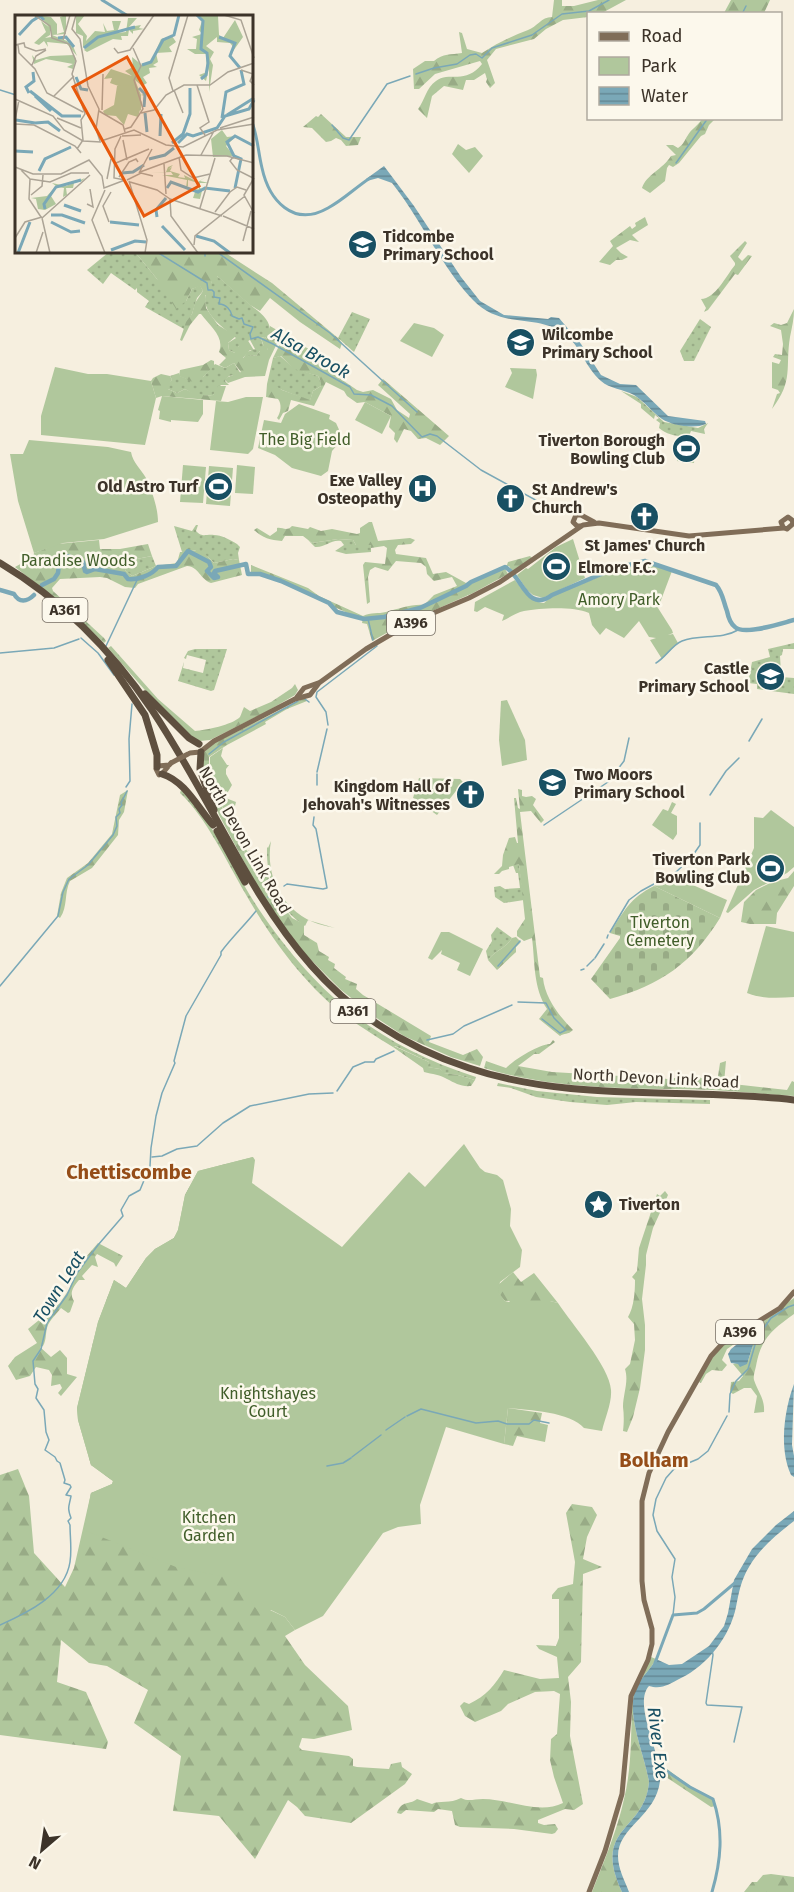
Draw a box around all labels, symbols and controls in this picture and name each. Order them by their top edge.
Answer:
legend [587,12,782,120]
inset map [15,15,254,254]
text: Road [641,25,683,47]
text: Park [641,55,677,77]
text: Water [641,85,688,107]
place label: Tidcombe Primary School [383,227,494,264]
school or university icon: Tidcombe Primary School [346,229,378,261]
water label: Alsa Brook [267,322,354,384]
place label: Wilcombe Primary School [542,325,653,362]
school or university icon: Wilcombe Primary School [505,327,537,359]
park label: The Big Field [259,430,351,449]
place label: Tiverton Borough Bowling Club [539,431,665,468]
sports icon: Tiverton Borough Bowling Club [670,433,702,465]
sports icon: Old Astro Turf [203,470,235,502]
place label: Exe Valley Osteopathy [317,471,403,508]
hospital icon: Exe Valley Osteopathy [407,473,439,505]
place label: Old Astro Turf [97,477,199,496]
place label: St Andrew's Church [532,480,618,517]
church icon: St Andrew's Church [495,482,527,514]
church icon: St James' Church [629,501,661,533]
place label: St James' Church [585,536,705,555]
park label: Paradise Woods [21,551,135,570]
sports icon: Elmore F.C. [541,551,573,583]
place label: Elmore F.C. [578,558,656,577]
park label: Amory Park [578,590,661,609]
road number: A361 [42,598,88,622]
road number: A396 [387,611,435,635]
place label: Castle Primary School [639,659,749,696]
school or university icon: Castle Primary School [754,661,786,693]
street label: North Devon Link Road [195,763,295,917]
place label: Two Moors Primary School [574,765,685,802]
school or university icon: Two Moors Primary School [537,767,569,799]
place label: Kingdom Hall of Jehovah's Witnesses [302,777,451,814]
church icon: Kingdom Hall of Jehovah's Witnesses [455,779,487,811]
place label: Tiverton Park Bowling Club [652,850,750,887]
sports icon: Tiverton Park Bowling Club [755,852,787,884]
park label: Tiverton Cemetery [626,913,694,950]
road number: A361 [330,999,376,1023]
street label: North Devon Link Road [572,1064,740,1092]
district label: Chettiscombe [66,1160,192,1184]
place icon: Tiverton [582,1188,614,1220]
place label: Tiverton [619,1195,680,1214]
water label: Town Leat [28,1246,90,1327]
road number: A396 [716,1320,764,1344]
park label: Knightshayes Court [220,1384,316,1421]
district label: Bolham [619,1448,689,1472]
park label: Kitchen Garden [182,1508,236,1545]
water label: River Exe [643,1706,673,1780]
north arrow [12,1820,72,1880]
text: N [26,1852,44,1874]

